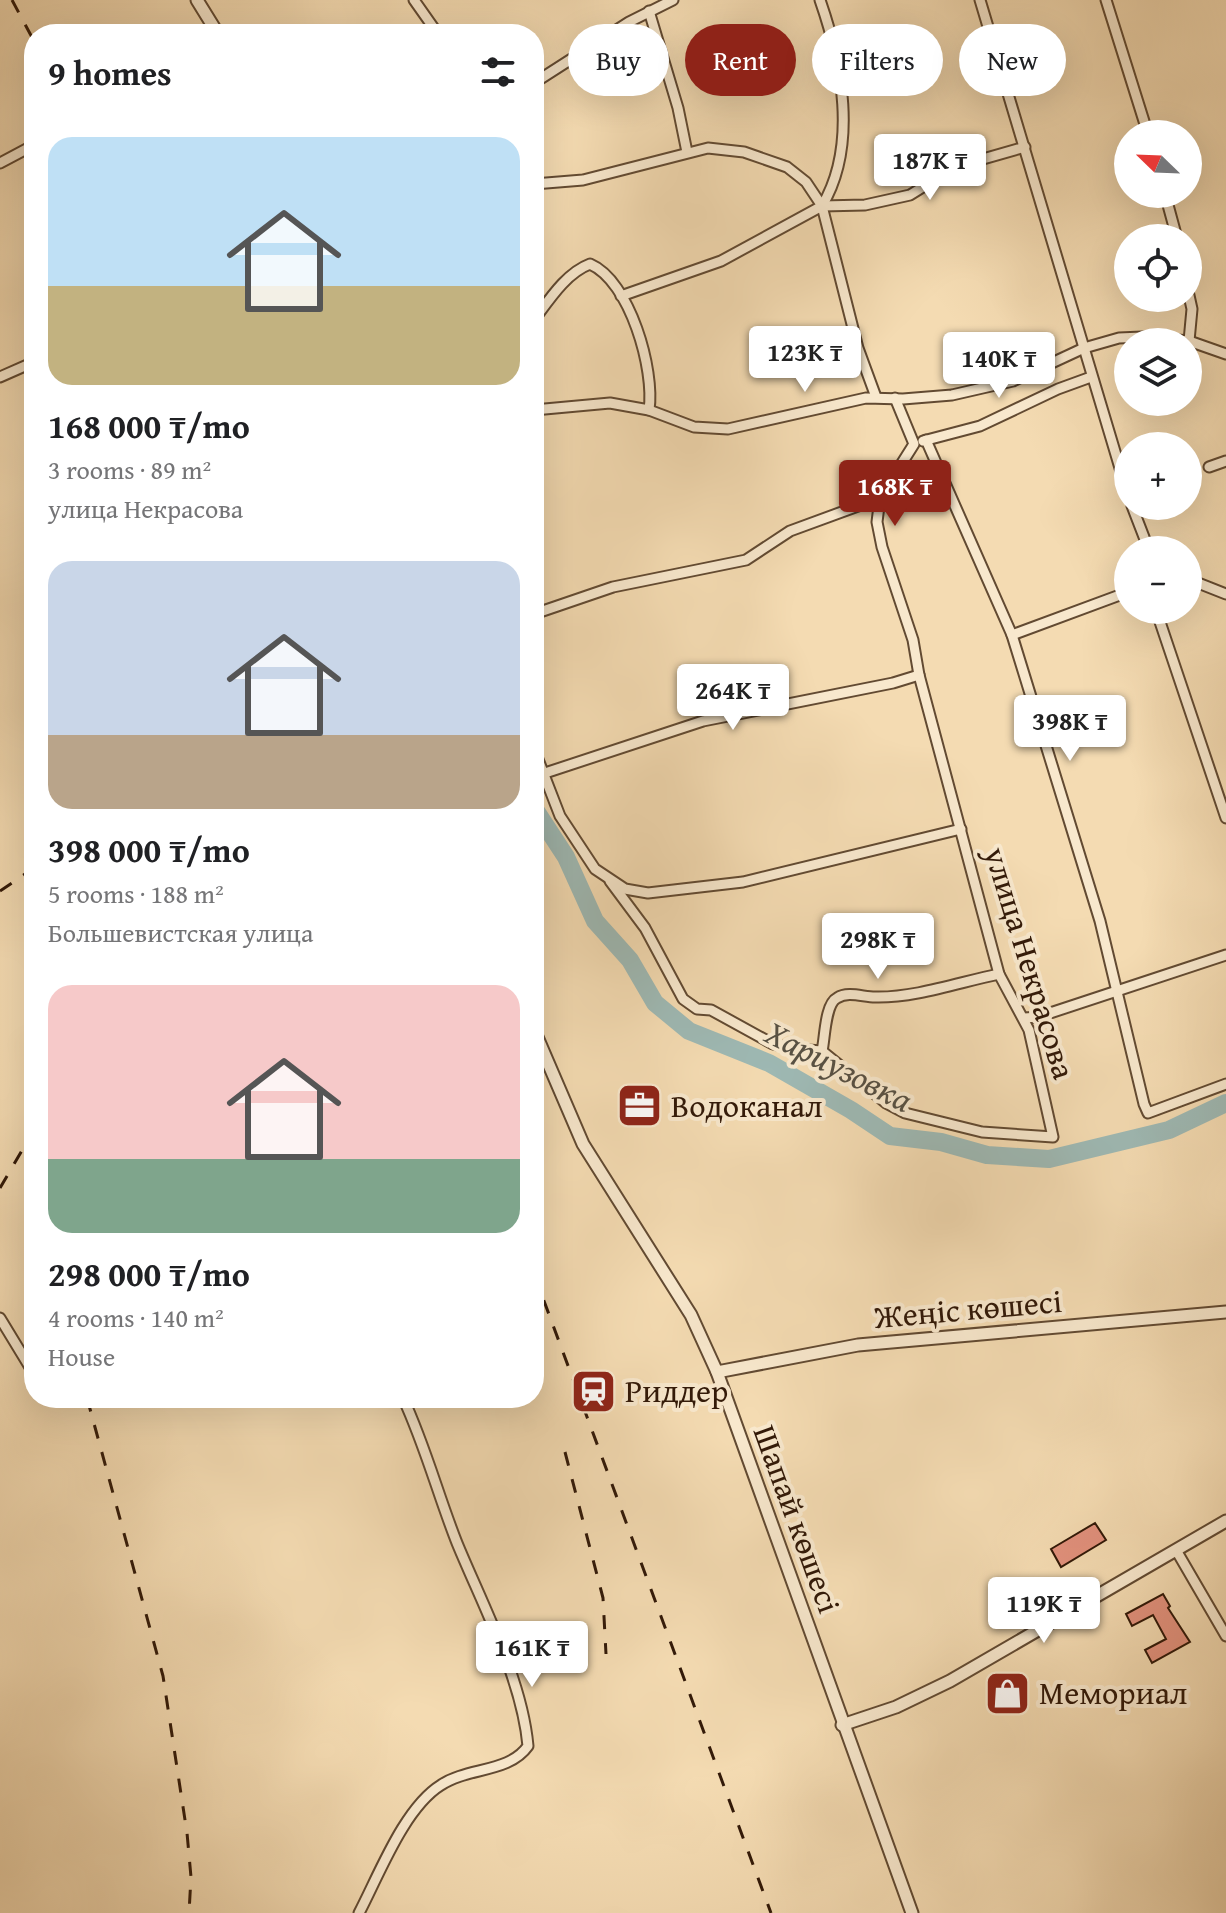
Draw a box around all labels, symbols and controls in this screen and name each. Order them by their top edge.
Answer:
chip: Buy [568,24,669,96]
chip: Rent [685,24,796,96]
chip: Filters [812,24,943,96]
chip: New [959,24,1066,96]
text: 9 homes [48,48,172,97]
icon: filters [476,50,520,94]
north arrow [1114,120,1202,208]
map controls [1114,120,1202,624]
pin: 187K ₸ [865,134,995,202]
text: 187K ₸ [892,140,968,179]
icon: home [212,189,356,333]
button: locate [1114,224,1202,312]
pin: 123K ₸ [740,326,870,394]
button: layers [1114,328,1202,416]
text: 123K ₸ [767,332,843,371]
pin: 140K ₸ [934,332,1064,400]
text: 140K ₸ [961,338,1037,377]
text: 168 000 ₸/mo [48,401,250,450]
button: + [1114,432,1202,520]
text: 3 rooms · 89 m² [48,450,211,489]
pin: 168K ₸ [830,460,960,528]
text: 168K ₸ [857,466,933,505]
text: улица Некрасова [48,489,243,528]
button: − [1114,536,1202,624]
icon: home [212,613,356,757]
pin: 264K ₸ [668,664,798,732]
text: 264K ₸ [695,670,771,709]
pin: 398K ₸ [1005,695,1135,763]
text: 398K ₸ [1032,701,1108,740]
text: 398 000 ₸/mo [48,825,250,874]
street label: улица Некрасова [973,840,1088,1085]
text: 5 rooms · 188 m² [48,874,224,913]
text: Большевистская улица [48,913,313,952]
pin: 298K ₸ [813,913,943,981]
text: 298K ₸ [840,919,916,958]
water label: Хариузовка [756,1007,922,1124]
icon: home [212,1037,356,1181]
office icon: Водоканал [616,1082,664,1130]
place label: Водоканал [671,1082,823,1129]
text: 298 000 ₸/mo [48,1249,250,1298]
street label: Жеңіс көшесі [871,1277,1064,1340]
text: 4 rooms · 140 m² [48,1298,224,1337]
text: House [48,1337,115,1376]
station icon: Риддер [570,1367,618,1415]
place label: Риддер [625,1367,728,1414]
street label: Шапай көшесі [742,1418,853,1619]
pin: 119K ₸ [979,1577,1109,1645]
text: 119K ₸ [1006,1583,1082,1622]
pin: 161K ₸ [467,1621,597,1689]
text: 161K ₸ [494,1627,570,1666]
shop icon: Мемориал [984,1669,1032,1717]
place label: Мемориал [1039,1669,1187,1716]

